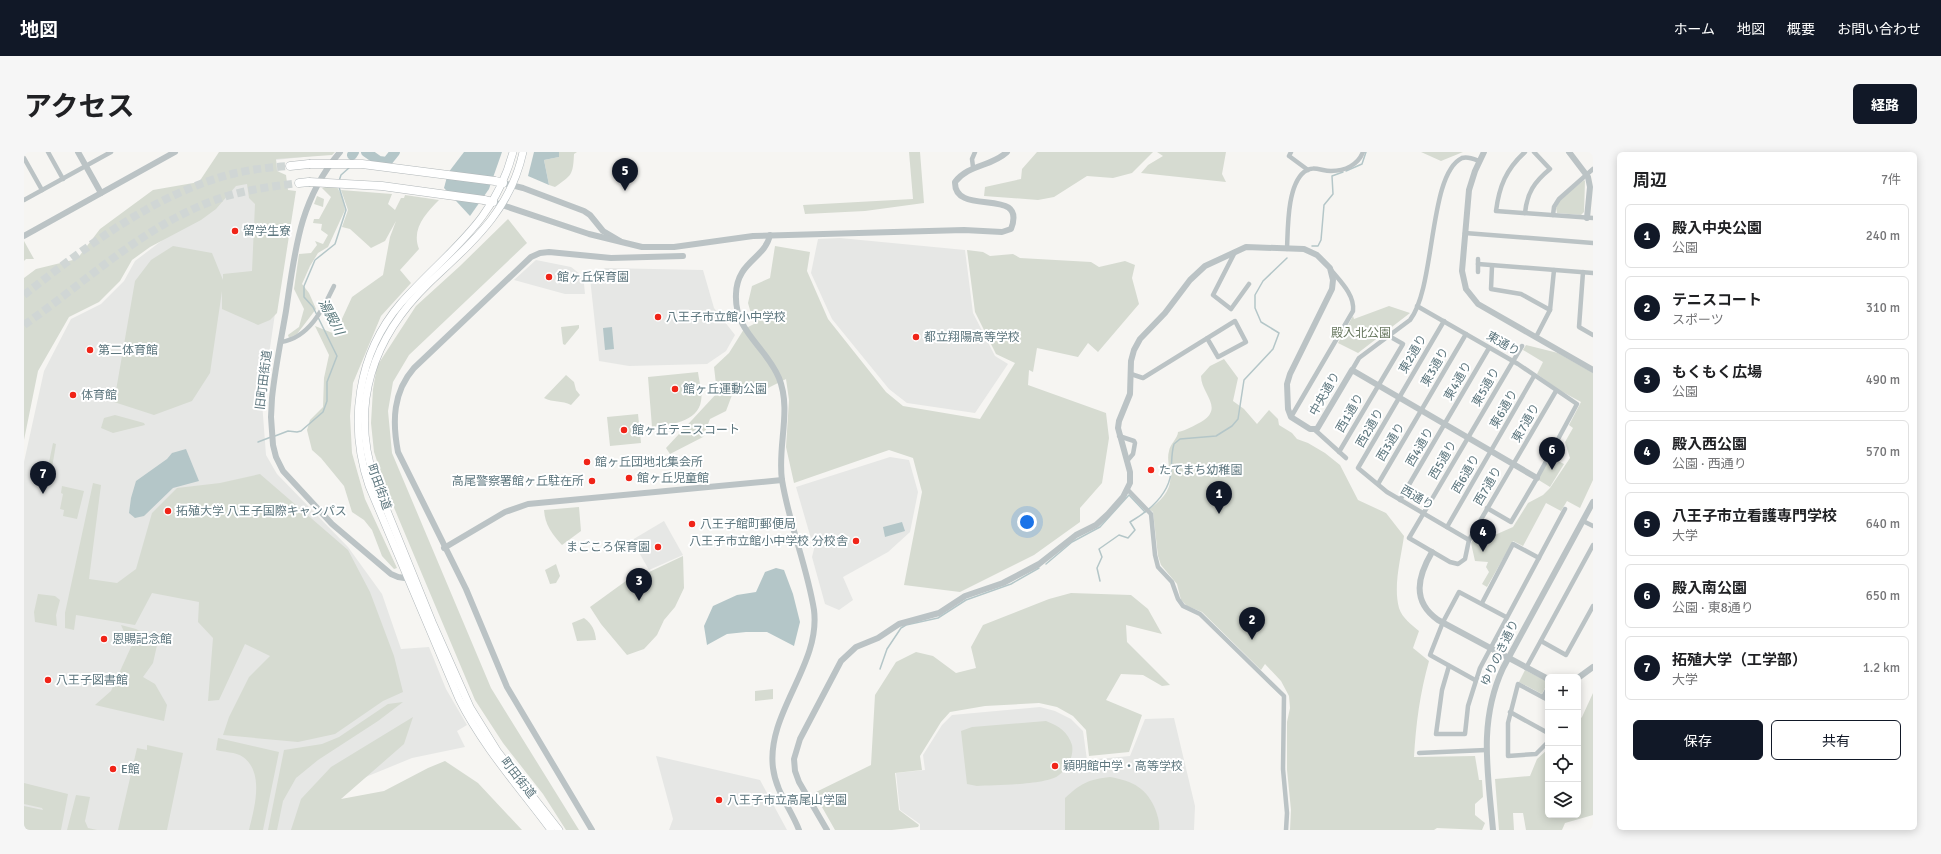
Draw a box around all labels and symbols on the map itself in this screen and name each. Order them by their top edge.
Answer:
pin: 5 [612,158,638,191]
place label: 留学生寮 [243,224,291,239]
marker: 留学生寮 [230,226,240,236]
place label: 館ヶ丘保育園 [557,270,629,285]
marker: 館ヶ丘保育園 [544,272,554,282]
water label: 湯殿川 [315,296,348,340]
place label: 八王子市立館小中学校 [666,310,786,325]
marker: 八王子市立館小中学校 [653,312,663,322]
park label: 殿入北公園 [1331,326,1391,341]
street label: 東通り [1484,329,1522,359]
place label: 都立翔陽高等学校 [924,330,1020,345]
marker: 都立翔陽高等学校 [911,332,921,342]
street label: 東2通り [1396,332,1430,376]
place label: 第二体育館 [98,343,158,358]
marker: 第二体育館 [85,345,95,355]
street label: 東3通り [1418,345,1452,389]
street label: 旧町田街道 [253,349,275,411]
street label: 東4通り [1441,359,1475,403]
street label: 東5通り [1469,365,1503,409]
street label: 中央通り [1307,369,1343,419]
place label: 館ヶ丘運動公園 [683,382,767,397]
marker: 館ヶ丘運動公園 [670,384,680,394]
street label: 東6通り [1487,387,1521,431]
place label: 体育館 [81,388,117,403]
marker: 体育館 [68,390,78,400]
street label: 西1通り [1333,391,1367,435]
street label: 東7通り [1509,401,1543,445]
street label: 西2通り [1353,406,1387,450]
street label: 西3通り [1374,420,1408,464]
place label: 館ヶ丘テニスコート [632,423,740,438]
marker: 館ヶ丘テニスコート [619,425,629,435]
street label: 西4通り [1403,425,1437,469]
pin: 6 [1539,437,1565,470]
street label: 西5通り [1426,438,1460,482]
street label: 西6通り [1449,452,1483,496]
place label: 館ヶ丘団地北集会所 [595,455,703,470]
marker: 館ヶ丘団地北集会所 [582,457,592,467]
pin: 7 [30,461,56,494]
street label: 町田街道 [364,462,394,512]
place label: たてまち幼稚園 [1159,463,1242,478]
street label: 西7通り [1471,464,1505,508]
marker: たてまち幼稚園 [1146,465,1156,475]
place label: 館ヶ丘児童館 [637,471,709,486]
marker: 館ヶ丘児童館 [624,473,634,483]
place label: 高尾警察署館ヶ丘駐在所 [452,474,584,489]
marker: 高尾警察署館ヶ丘駐在所 [587,476,597,486]
pin: 1 [1206,481,1232,514]
street label: 西通り [1398,483,1436,513]
place label: 拓殖大学 八王子国際キャンパス [176,504,347,519]
marker: 拓殖大学 八王子国際キャンパス [163,506,173,516]
your location [1017,512,1037,532]
place label: 八王子館町郵便局 [700,517,796,532]
marker: 八王子館町郵便局 [687,519,697,529]
pin: 4 [1470,519,1496,552]
place label: 八王子市立館小中学校 分校舎 [689,534,848,549]
marker: 八王子市立館小中学校 分校舎 [851,536,861,546]
place label: まごころ保育園 [566,540,650,555]
marker: まごころ保育園 [653,542,663,552]
pin: 3 [626,568,652,601]
pin: 2 [1239,607,1265,640]
street label: ゆりのき通り [1478,618,1522,688]
place label: 恩賜記念館 [112,632,172,647]
marker: 恩賜記念館 [99,634,109,644]
place label: 八王子図書館 [56,673,128,688]
marker: 八王子図書館 [43,675,53,685]
street label: 町田街道 [497,754,539,802]
place label: 穎明館中学・高等学校 [1063,759,1183,774]
marker: 穎明館中学・高等学校 [1050,761,1060,771]
place label: E館 [121,762,140,777]
marker: E館 [108,764,118,774]
place label: 八王子市立高尾山学園 [727,793,847,808]
marker: 八王子市立高尾山学園 [714,795,724,805]

